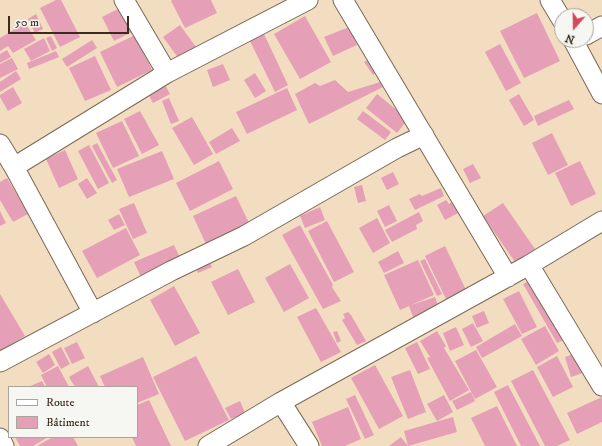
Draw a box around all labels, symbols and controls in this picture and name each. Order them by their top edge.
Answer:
scale bar [10,8,131,34]
north arrow [554,8,594,48]
text: 50 m [15,15,39,30]
text: N [564,30,577,46]
legend [8,386,138,438]
text: Route [46,395,74,410]
text: Bâtiment [46,415,90,430]

